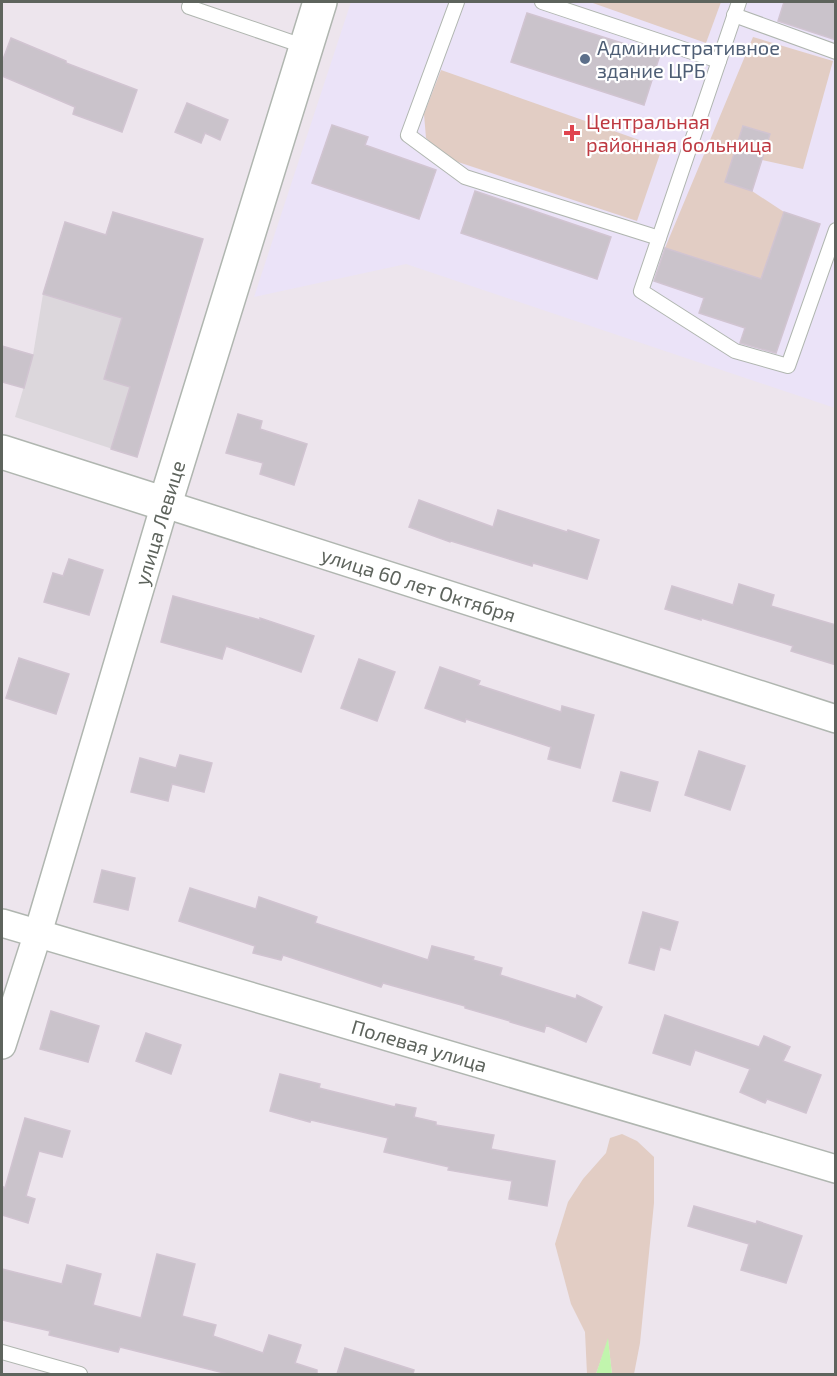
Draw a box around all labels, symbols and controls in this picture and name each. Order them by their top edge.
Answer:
place label: Административное здание ЦРБ [597,35,780,82]
marker: Административное здание ЦРБ [578,52,592,66]
place label: Центральная районная больница [586,109,772,156]
marker: Центральная районная больница [563,124,581,142]
street label: улица Левице [129,457,190,588]
street label: улица 60 лет Октября [318,542,519,627]
street label: Полевая улица [349,1014,490,1076]

